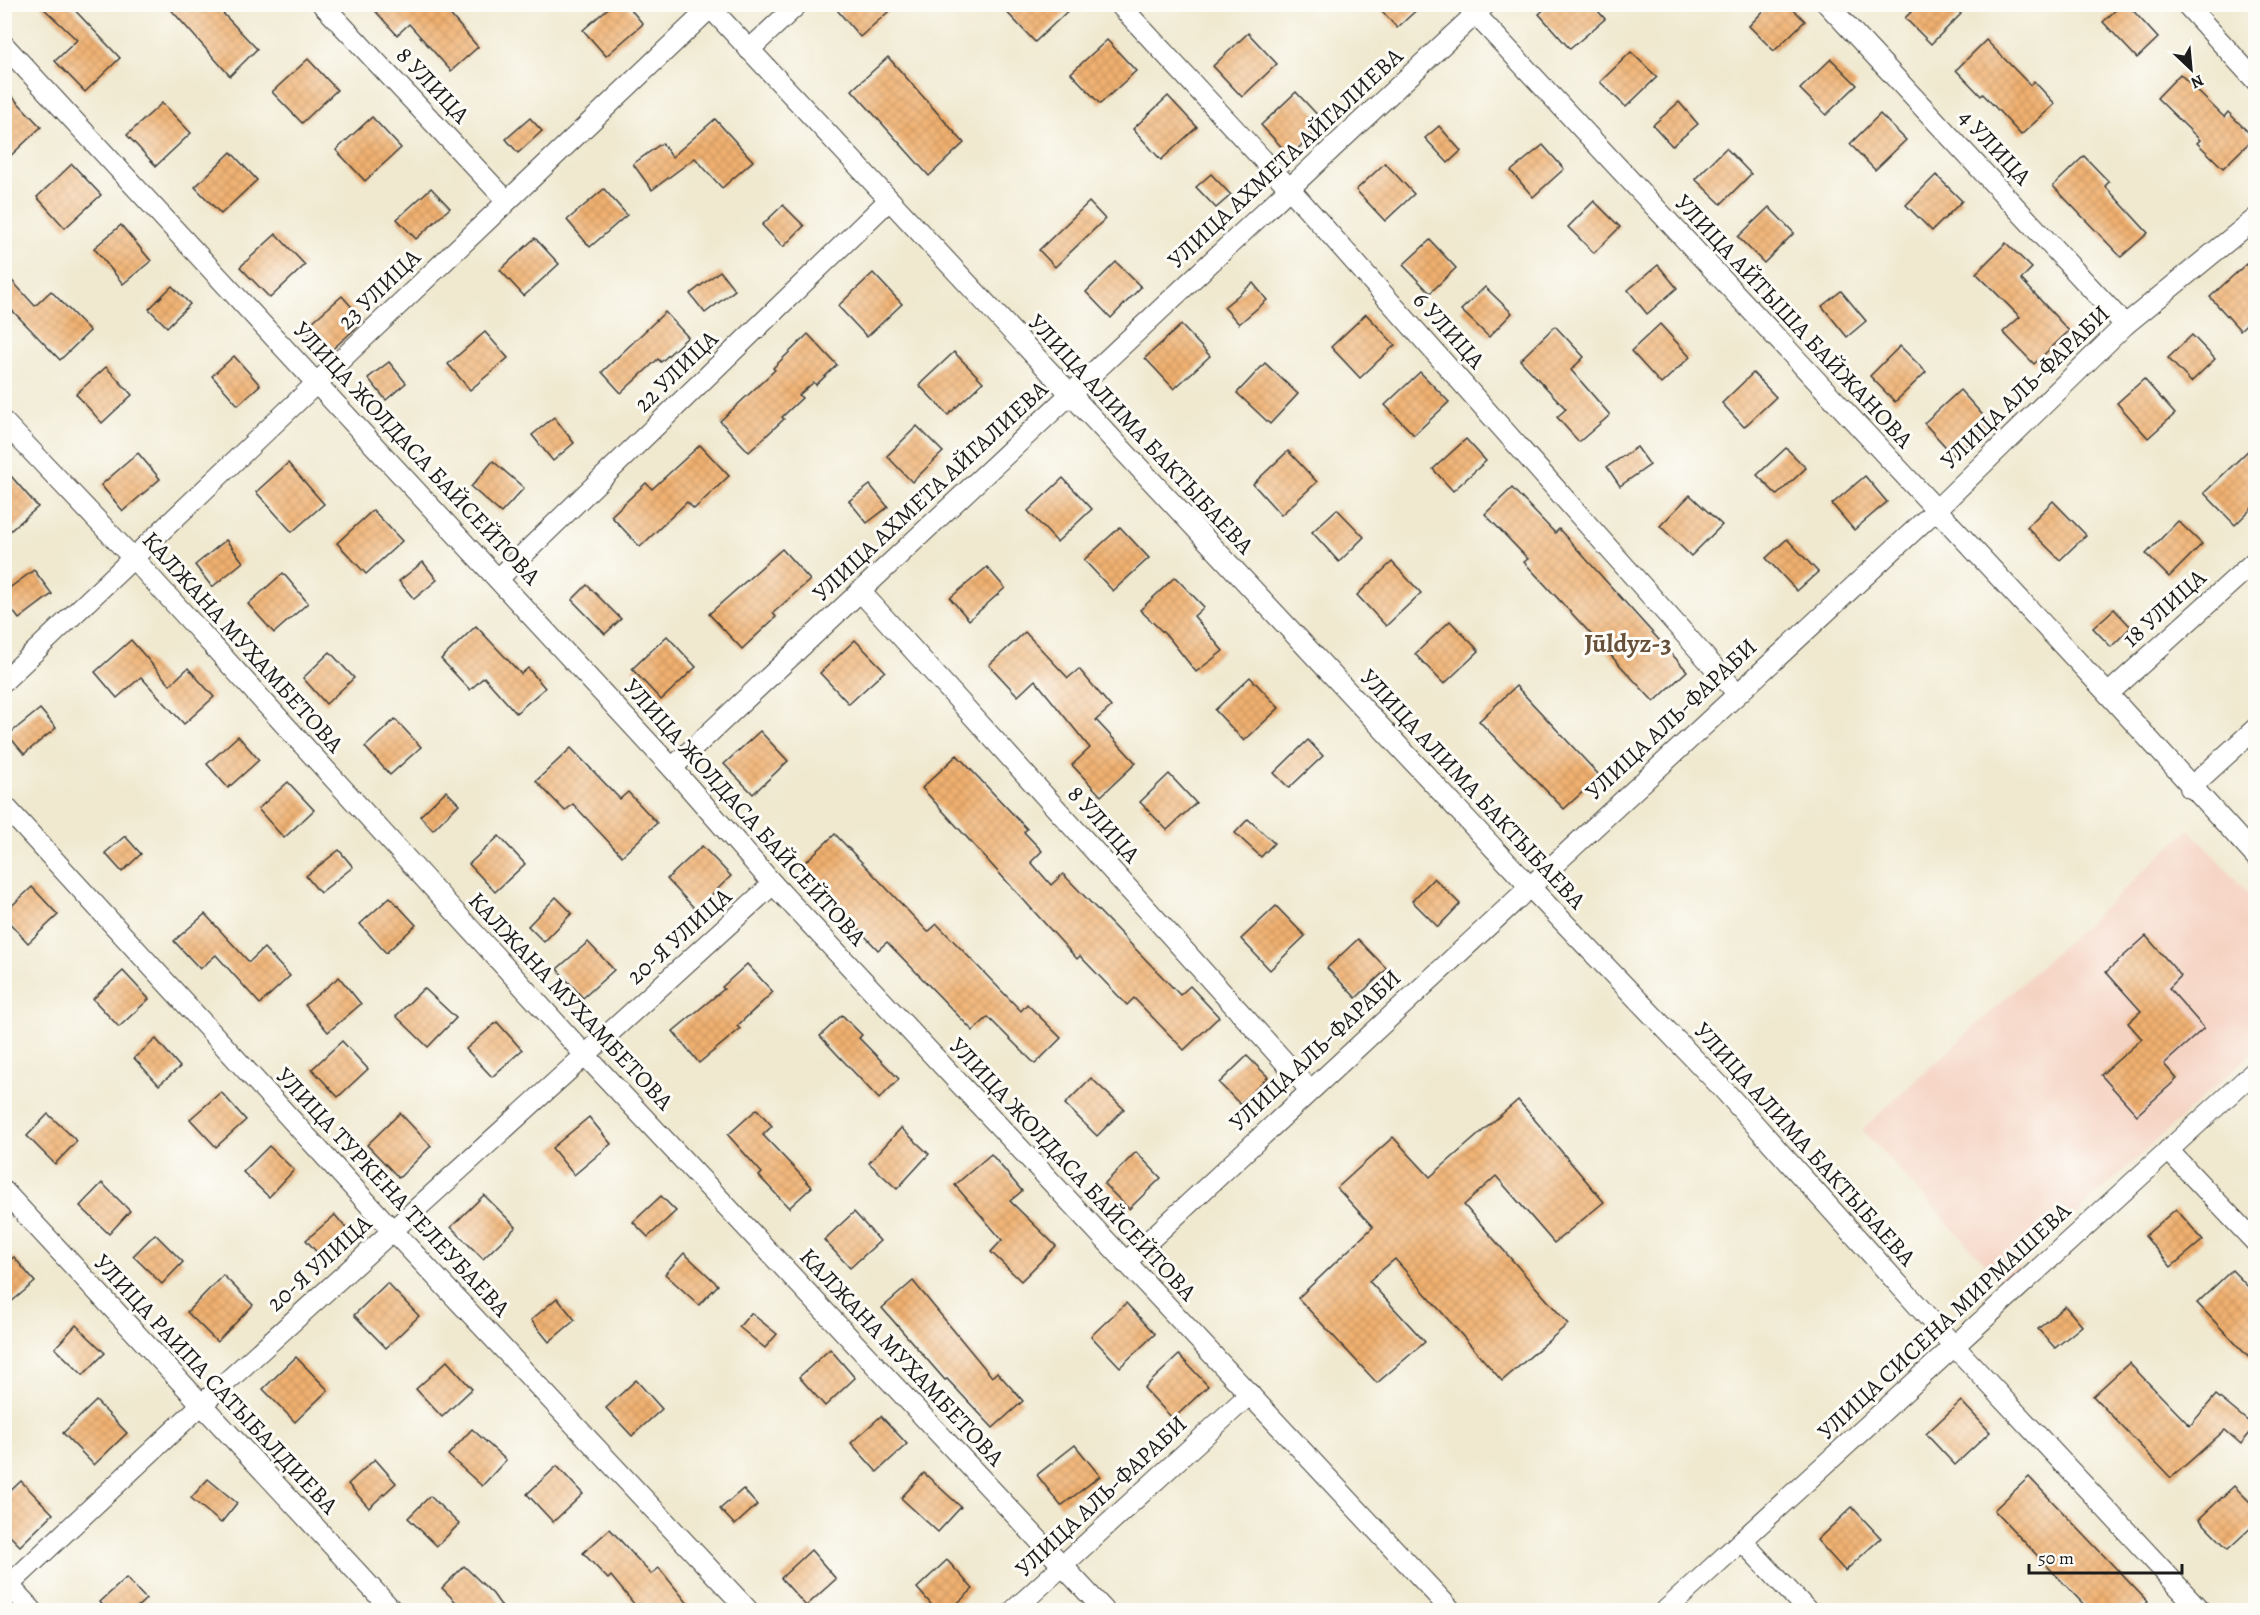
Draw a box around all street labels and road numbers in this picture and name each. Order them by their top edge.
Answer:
street label: 8 УЛИЦА [389,40,477,131]
street label: УЛИЦА АХМЕТА АЙГАЛИЕВА [1160,40,1410,276]
street label: 4 УЛИЦА [1951,102,2039,193]
street label: УЛИЦА АЙТЫША БАЙЖАНОВА [1668,187,1921,456]
street label: 23 УЛИЦА [331,241,428,337]
street label: 6 УЛИЦА [1406,285,1493,376]
street label: УЛИЦА АЛЬ-ФАРАБИ [1933,298,2117,476]
street label: УЛИЦА АЛИМА БАКТЫБАЕВА [1021,307,1262,562]
street label: УЛИЦА ЖОЛДАСА БАЙСЕЙТОВА [286,314,548,592]
street label: 22 УЛИЦА [627,322,726,419]
street label: УЛИЦА АХМЕТА АЙГАЛИЕВА [805,373,1055,609]
street label: КАЛЖАНА МУХАМБЕТОВА [135,525,352,760]
street label: 18 УЛИЦА [2115,561,2213,654]
street label: УЛИЦА АЛЬ-ФАРАБИ [1578,631,1764,807]
street label: УЛИЦА АЛИМА БАКТЫБАЕВА [1353,662,1594,917]
street label: УЛИЦА ЖОЛДАСА БАЙСЕЙТОВА [616,672,874,953]
street label: 8 УЛИЦА [1061,778,1148,870]
street label: 20-Я УЛИЦА [620,880,739,992]
street label: КАЛЖАНА МУХАМБЕТОВА [461,885,681,1118]
street label: УЛИЦА АЛЬ-ФАРАБИ [1222,962,1408,1138]
street label: УЛИЦА АЛИМА БАКТЫБАЕВА [1687,1015,1924,1273]
street label: УЛИЦА ЖОЛДАСА БАЙСЕЙТОВА [942,1030,1204,1308]
street label: УЛИЦА ТУРКЕНА ТЕЛЕУБАЕВА [269,1060,518,1325]
street label: УЛИЦА СИСЕНА МИРМАШЕВА [1810,1194,2078,1447]
street label: 20-Я УЛИЦА [260,1207,379,1319]
street label: КАЛЖАНА МУХАМБЕТОВА [792,1241,1012,1474]
street label: УЛИЦА РАИПА САТЫБАЛДИЕВА [87,1247,346,1522]
street label: УЛИЦА АЛЬ-ФАРАБИ [1008,1408,1194,1584]

